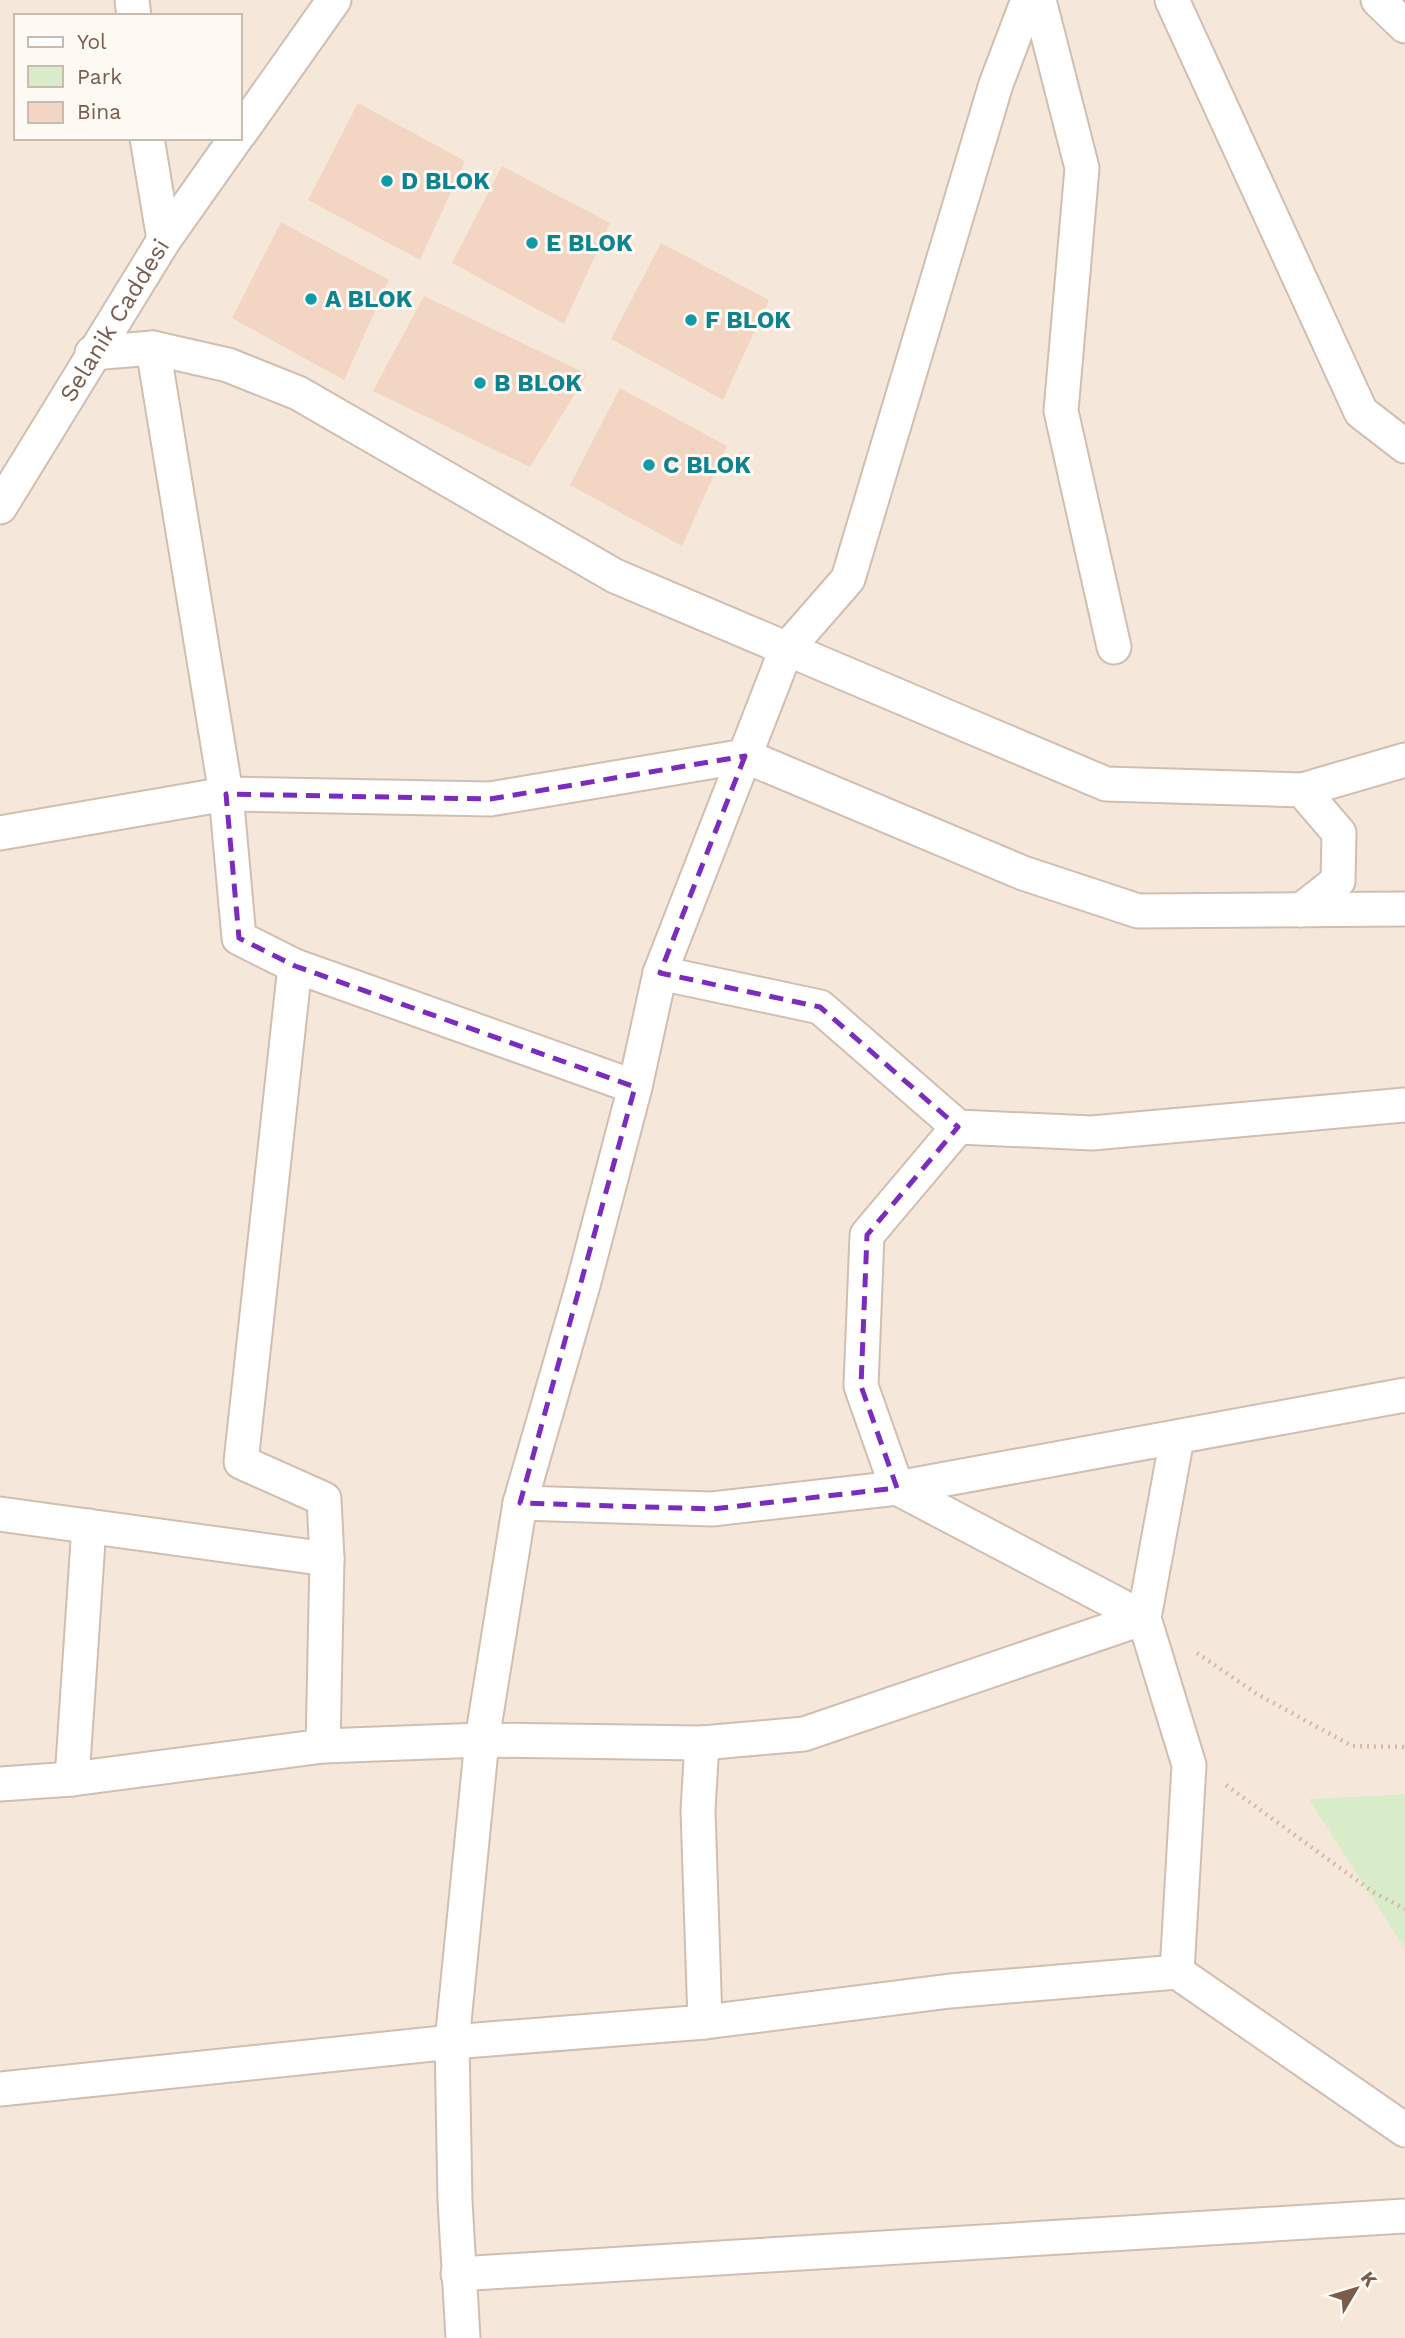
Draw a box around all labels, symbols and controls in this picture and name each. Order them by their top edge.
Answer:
legend [14,14,242,140]
text: Yol [77,29,107,54]
text: Park [77,64,122,89]
text: Bina [77,99,121,124]
place label: D BLOK [401,167,490,195]
marker: D BLOK [379,173,395,189]
place label: E BLOK [546,229,633,257]
street label: Selanik Caddesi [54,234,175,407]
marker: E BLOK [524,235,540,251]
place label: A BLOK [325,285,413,313]
marker: A BLOK [303,291,319,307]
place label: F BLOK [705,306,791,334]
marker: F BLOK [683,312,699,328]
place label: B BLOK [494,369,582,397]
marker: B BLOK [472,375,488,391]
place label: C BLOK [663,451,751,479]
marker: C BLOK [641,457,657,473]
north arrow [1321,2254,1391,2324]
text: K [1356,2267,1382,2291]

